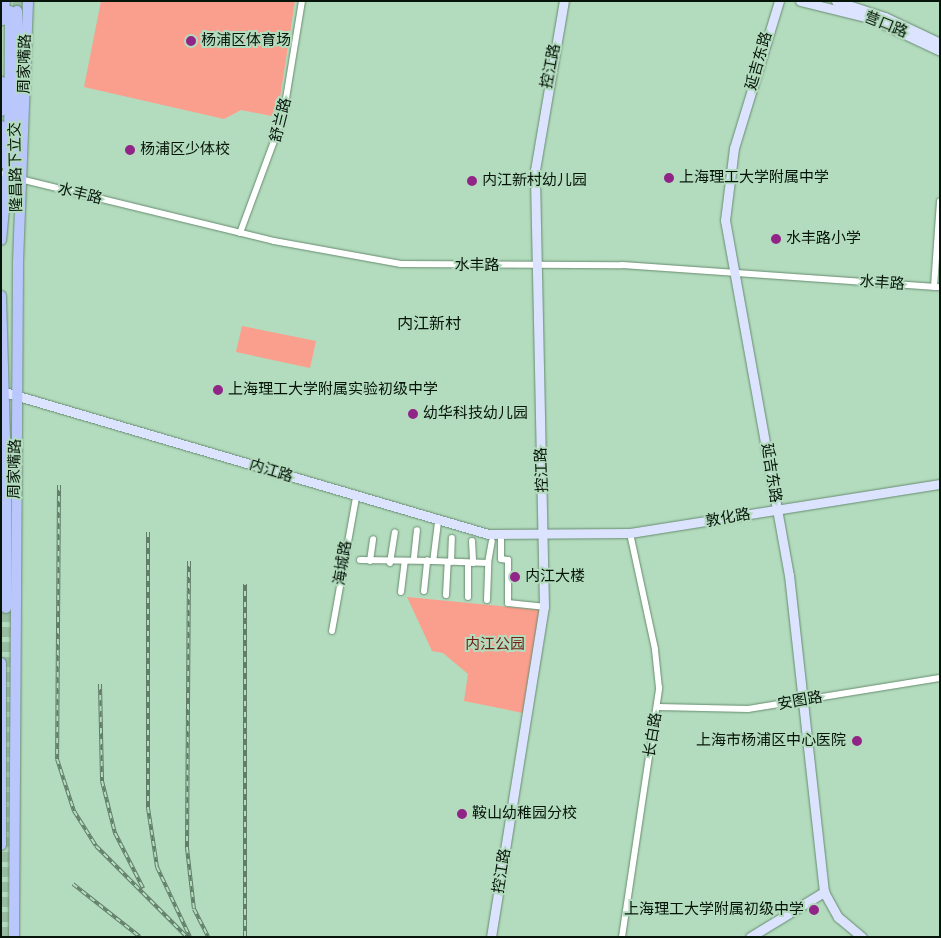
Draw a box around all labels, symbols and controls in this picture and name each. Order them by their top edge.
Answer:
street label: 营口路 [862,8,910,42]
street label: 延吉东路 [742,30,776,92]
place label: 杨浦区体育场 [201,32,291,50]
street label: 周家嘴路 [15,34,35,94]
marker: 杨浦区体育场 [185,35,197,47]
street label: 控江路 [538,42,564,90]
street label: 舒兰路 [267,96,295,144]
street label: 隆昌路下立交 [6,122,26,212]
place label: 杨浦区少体校 [140,141,230,159]
marker: 杨浦区少体校 [124,144,136,156]
place label: 上海理工大学附属中学 [679,169,829,187]
place label: 内江新村幼儿园 [482,172,587,190]
marker: 上海理工大学附属中学 [663,172,675,184]
marker: 内江新村幼儿园 [466,175,478,187]
street label: 水丰路 [56,180,104,208]
place label: 水丰路小学 [786,230,861,248]
marker: 水丰路小学 [770,233,782,245]
street label: 水丰路 [455,257,499,275]
street label: 水丰路 [859,272,905,294]
district label: 内江新村 [397,314,461,334]
place label: 上海理工大学附属实验初级中学 [228,381,438,399]
marker: 上海理工大学附属实验初级中学 [212,384,224,396]
place label: 幼华科技幼儿园 [423,405,528,423]
marker: 幼华科技幼儿园 [407,408,419,420]
street label: 周家嘴路 [5,439,25,499]
street label: 延吉东路 [757,442,785,504]
street label: 控江路 [532,447,552,493]
street label: 内江路 [247,456,295,486]
street label: 敦化路 [704,505,752,531]
street label: 海城路 [331,539,355,587]
place label: 内江大楼 [525,568,585,586]
marker: 内江大楼 [509,571,521,583]
park label: 内江公园 [465,636,525,654]
street label: 安图路 [776,688,824,714]
street label: 长白路 [641,711,665,759]
place label: 上海市杨浦区中心医院 [696,732,846,750]
marker: 上海市杨浦区中心医院 [850,734,864,748]
place label: 鞍山幼稚园分校 [472,805,577,823]
marker: 鞍山幼稚园分校 [456,808,468,820]
street label: 控江路 [490,847,514,895]
place label: 上海理工大学附属初级中学 [624,901,804,919]
marker: 上海理工大学附属初级中学 [808,904,820,916]

